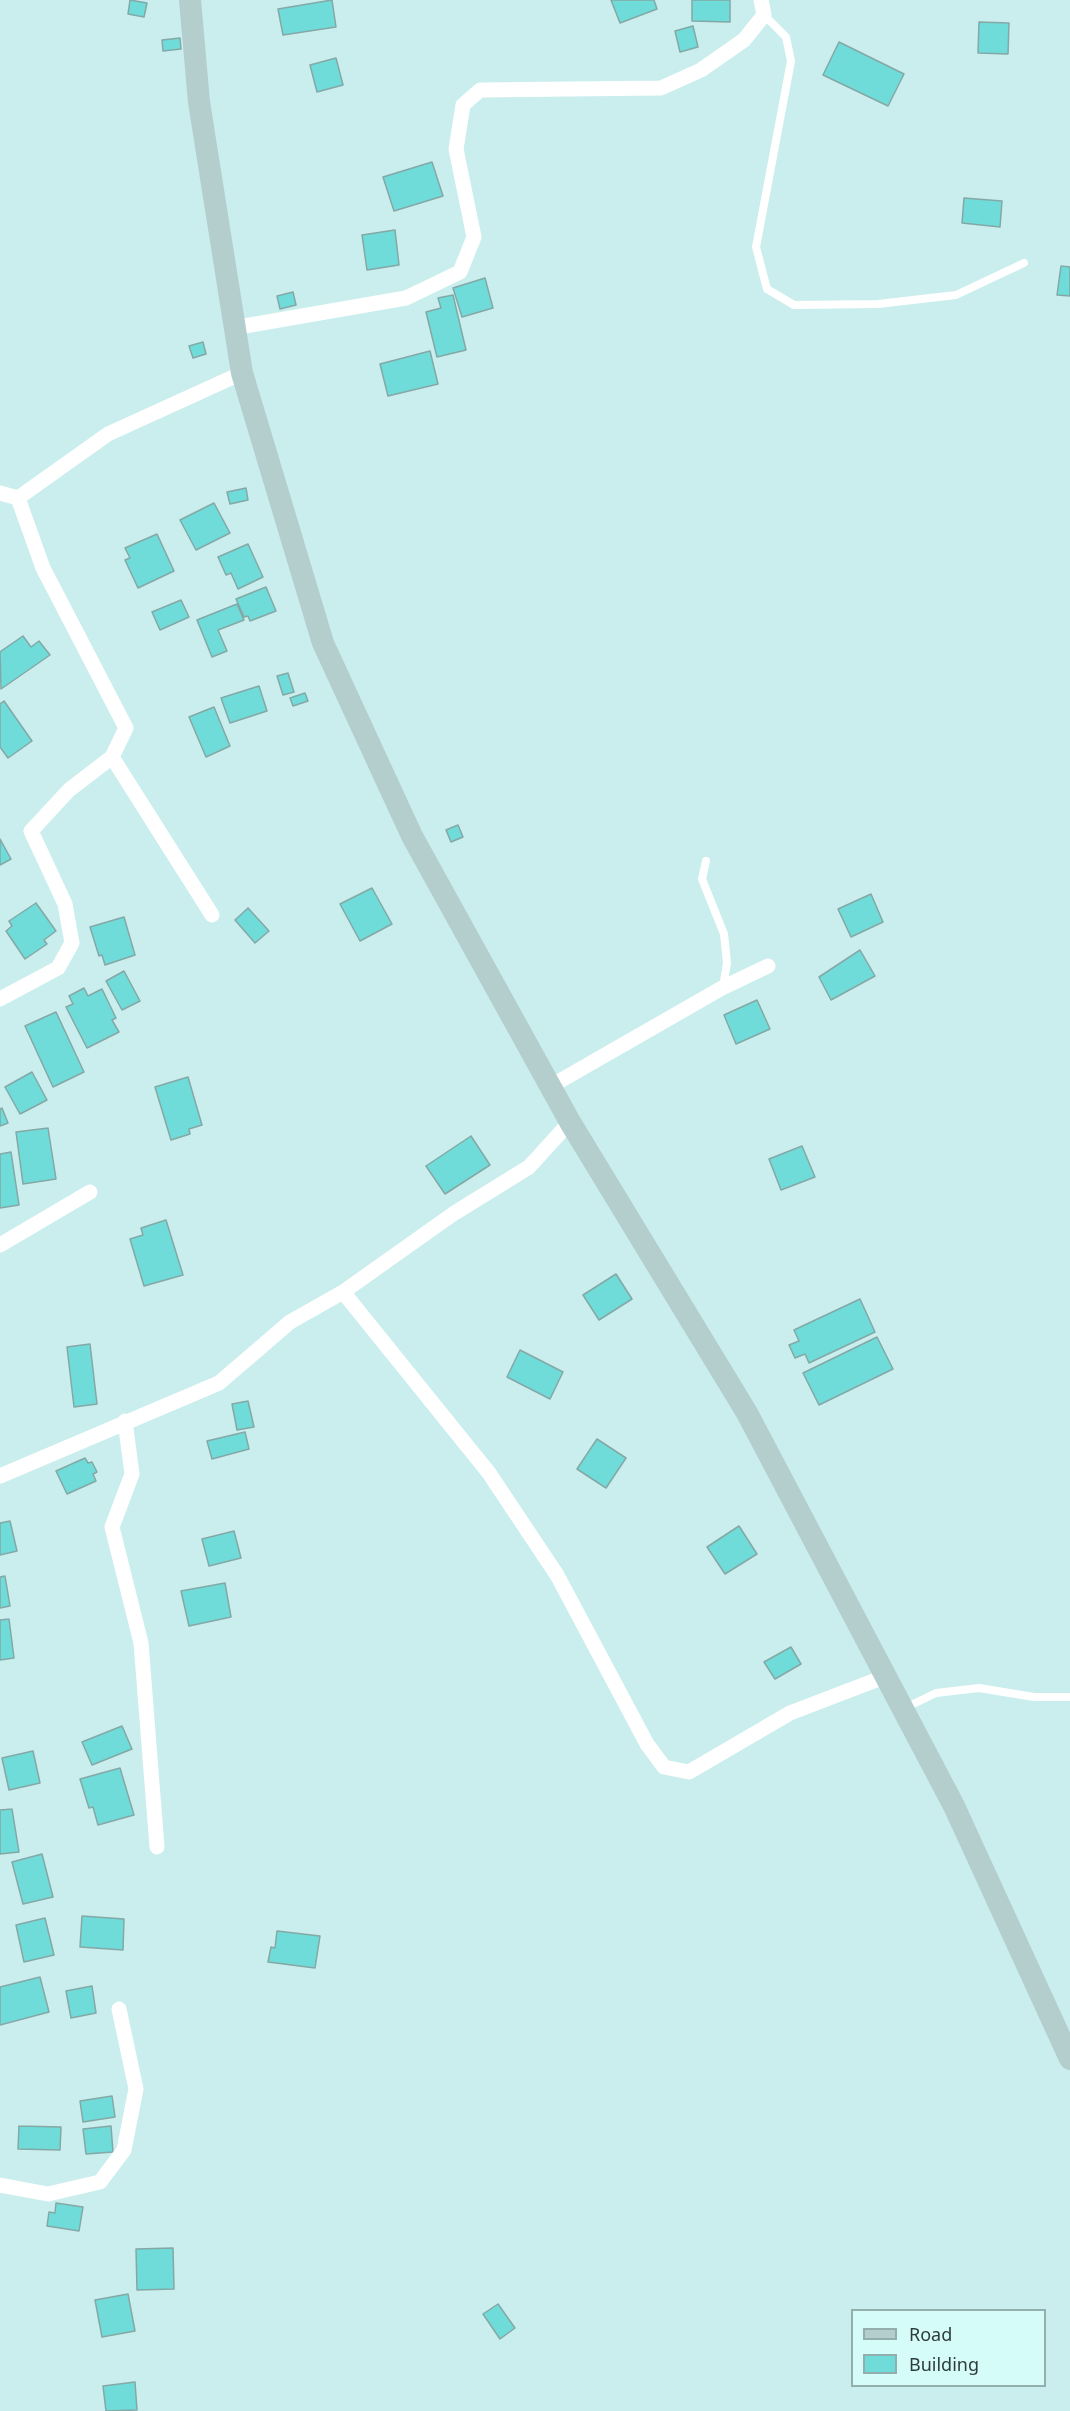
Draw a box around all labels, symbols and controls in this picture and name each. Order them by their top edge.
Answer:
legend [851,2309,1046,2387]
text: Road [909,2322,952,2346]
text: Building [909,2352,979,2376]

